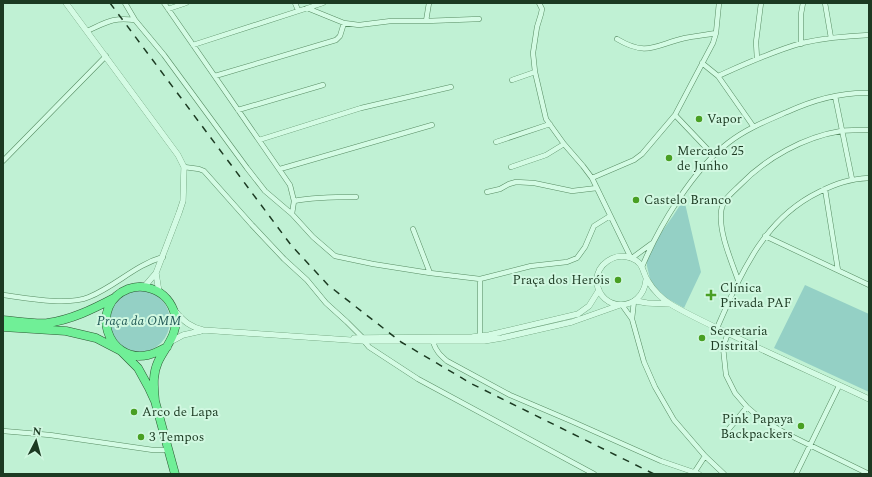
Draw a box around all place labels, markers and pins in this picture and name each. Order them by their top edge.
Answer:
place label: Vapor [707,109,742,129]
marker: Vapor [694,114,704,124]
place label: Mercado 25 de Junho [677,141,744,176]
marker: Mercado 25 de Junho [664,153,674,163]
place label: Castelo Branco [644,190,731,210]
marker: Castelo Branco [631,195,641,205]
place label: Praça dos Heróis [513,270,610,290]
marker: Praça dos Heróis [613,275,623,285]
place label: Clínica Privada PAF [720,278,792,313]
marker: Clínica Privada PAF [705,289,717,301]
place label: Secretaria Distrital [710,321,768,356]
marker: Secretaria Distrital [697,333,707,343]
place label: Arco de Lapa [142,402,219,422]
marker: Arco de Lapa [129,407,139,417]
place label: Pink Papaya Backpackers [721,409,794,444]
marker: Pink Papaya Backpackers [796,421,806,431]
place label: 3 Tempos [149,427,204,447]
marker: 3 Tempos [136,432,146,442]

